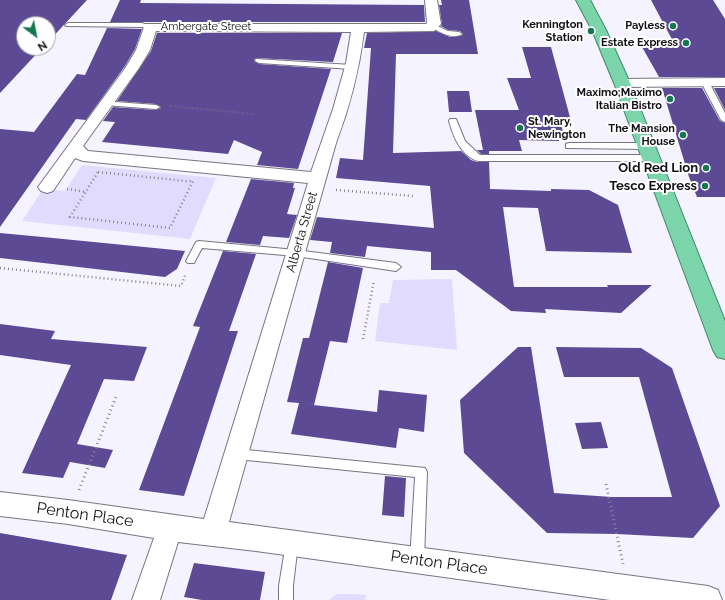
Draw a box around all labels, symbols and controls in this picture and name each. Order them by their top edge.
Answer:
north arrow [16,16,56,56]
place label: Kennington Station [522,18,583,44]
place label: Payless [625,19,665,33]
street label: Ambergate Street [161,20,251,34]
marker: Payless [668,21,678,31]
marker: Kennington Station [586,26,596,36]
place label: Estate Express [601,36,678,50]
text: N [35,38,49,53]
marker: Estate Express [681,38,691,48]
place label: Maximo;Maximo Italian Bistro [577,86,662,112]
marker: Maximo;Maximo Italian Bistro [665,94,675,104]
place label: St. Mary, Newington [528,115,586,141]
place label: The Mansion House [608,122,675,148]
marker: St. Mary, Newington [515,123,525,133]
marker: The Mansion House [678,130,688,140]
place label: Old Red Lion [618,160,698,176]
marker: Old Red Lion [701,163,711,173]
place label: Tesco Express [609,178,697,194]
marker: Tesco Express [700,181,710,191]
street label: Alberta Street [283,190,321,274]
street label: Penton Place [35,499,135,531]
street label: Penton Place [389,547,489,579]

